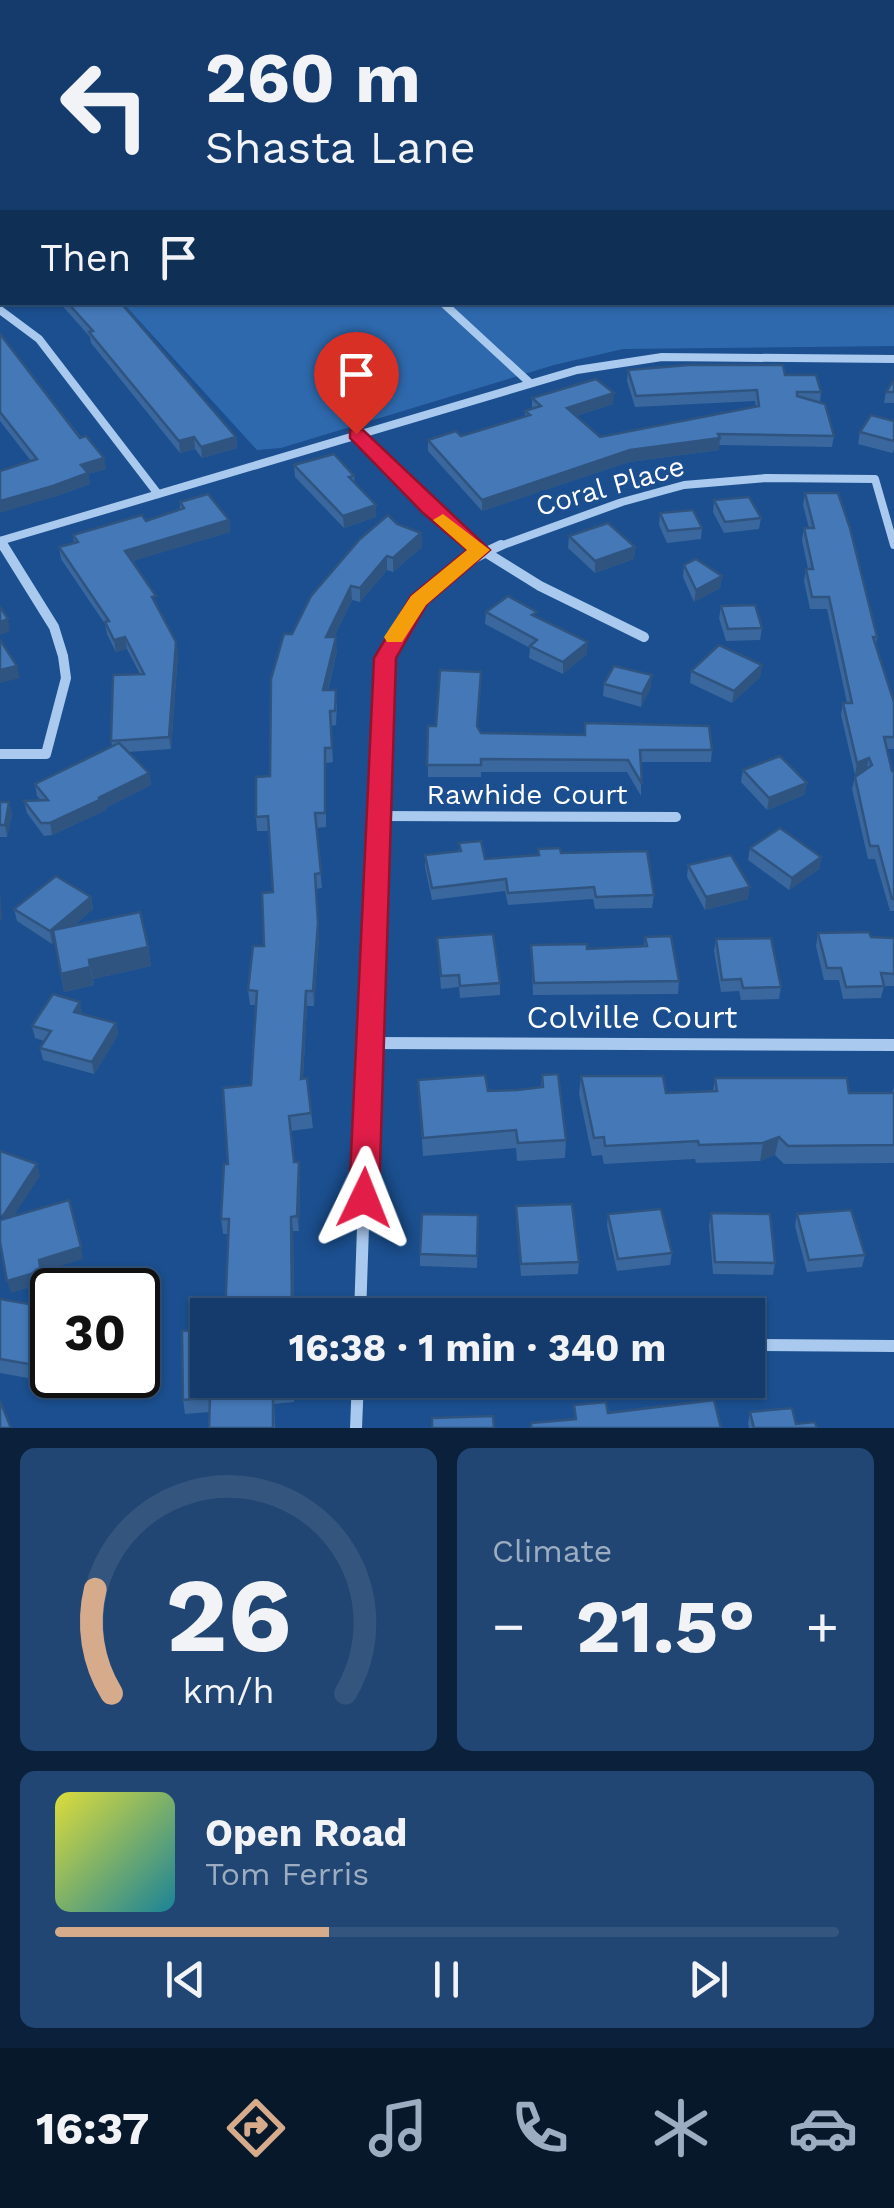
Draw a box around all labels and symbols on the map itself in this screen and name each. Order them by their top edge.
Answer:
pin [314,332,399,435]
street label: Coral Place [532,449,688,523]
street label: Rawhide Court [426,778,628,811]
street label: Colville Court [527,998,737,1036]
position arrow [312,1146,416,1250]
speed limit sign: 30 [30,1268,160,1398]

